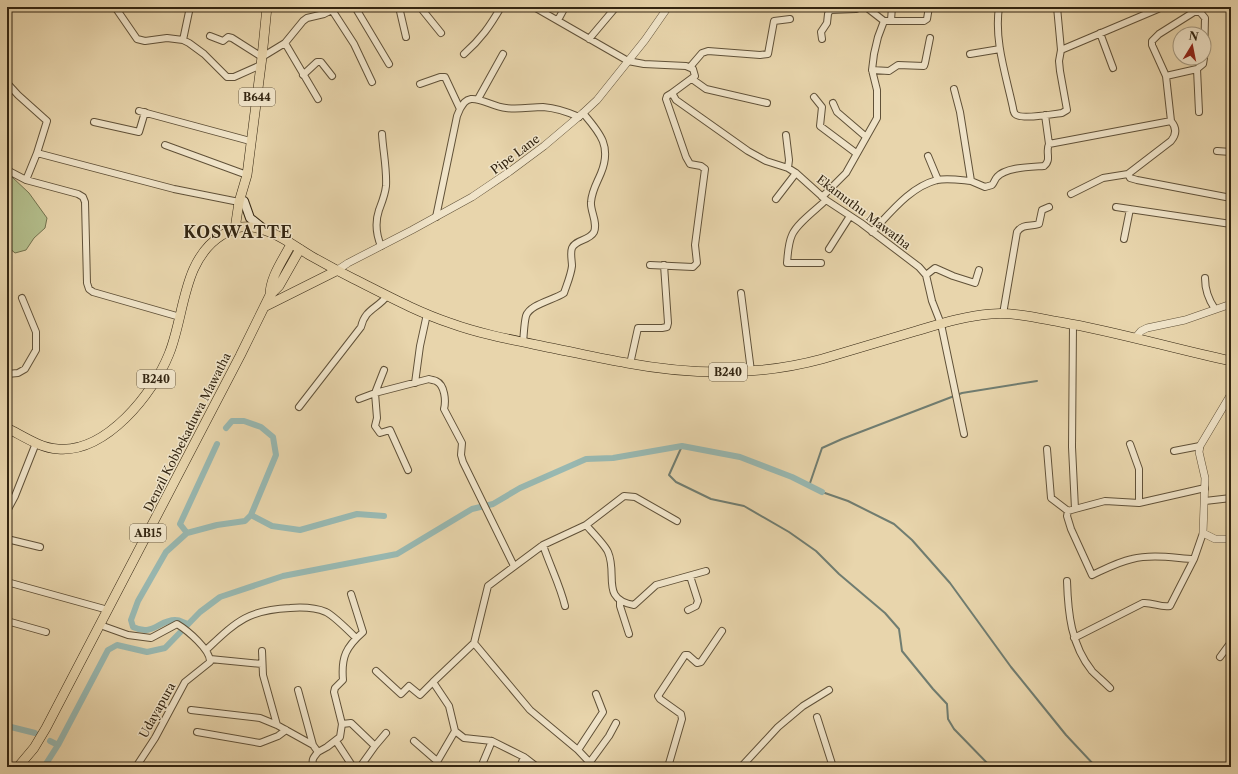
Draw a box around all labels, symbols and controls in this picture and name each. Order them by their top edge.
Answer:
north arrow [1172,26,1212,66]
text: N [1188,28,1200,44]
road number: B644 [239,88,275,106]
street label: Pipe Lane [488,131,543,177]
street label: Ekamuthu Mawatha [814,172,915,253]
district label: KOSWATTE [183,222,293,242]
street label: Denzil Kobbekaduwa Mawatha [140,349,234,514]
road number: B240 [709,363,747,381]
road number: B240 [137,370,175,388]
road number: AB15 [130,524,166,542]
street label: Udayapura [136,679,179,740]

